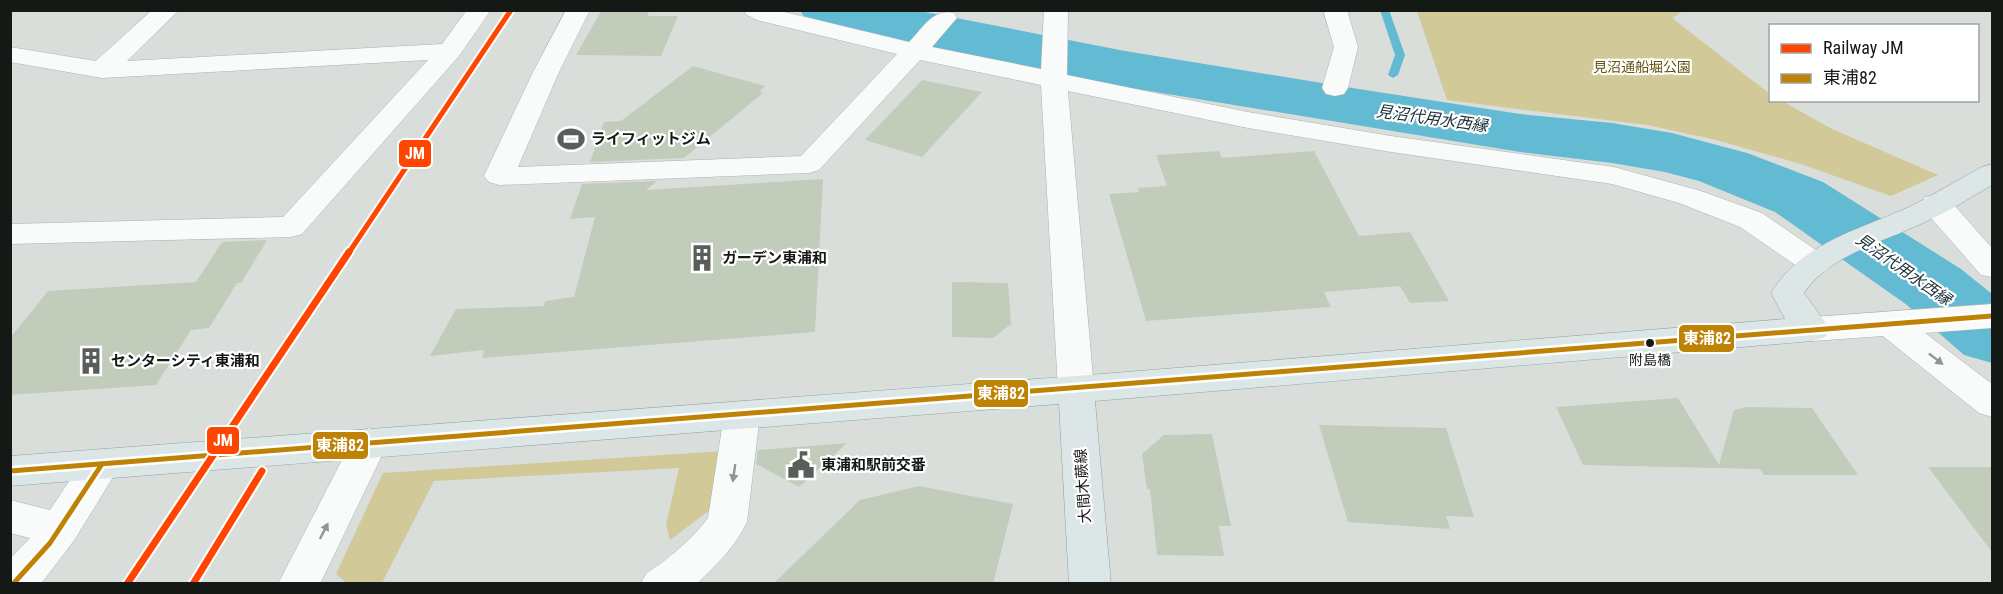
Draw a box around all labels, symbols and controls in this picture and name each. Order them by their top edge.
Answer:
legend [1769,24,1979,102]
text: Railway JM [1823,37,1904,58]
park label: 見沼通船堀公園 [1593,59,1691,75]
text: 東浦82 [1823,67,1877,88]
water label: 見沼代用水西縁 [1375,101,1491,136]
sports icon: ライフィットジム [556,124,586,154]
place label: ライフィットジム [591,130,711,148]
line badge: JM [398,139,432,168]
text: JM [405,144,425,163]
water label: 見沼代用水西縁 [1852,230,1957,310]
building icon: ガーデン東浦和 [687,243,717,273]
place label: ガーデン東浦和 [722,249,827,267]
line badge: 東浦82 [1678,324,1735,353]
text: 東浦82 [1683,329,1731,348]
marker: 附島橋 [1644,337,1656,349]
building icon: センターシティ東浦和 [76,346,106,376]
place label: センターシティ東浦和 [111,352,260,370]
place label: 附島橋 [1629,352,1671,368]
one-way arrow [1928,352,1944,365]
line badge: 東浦82 [973,379,1029,408]
text: 東浦82 [977,384,1025,403]
line badge: JM [206,426,240,455]
text: JM [213,431,233,450]
line badge: 東浦82 [312,431,369,460]
text: 東浦82 [316,436,364,455]
street label: 大間木蕨線 [1071,448,1095,524]
public building icon: 東浦和駅前交番 [786,450,816,480]
place label: 東浦和駅前交番 [821,456,926,474]
one-way arrow [729,464,738,483]
one-way arrow [319,522,329,539]

